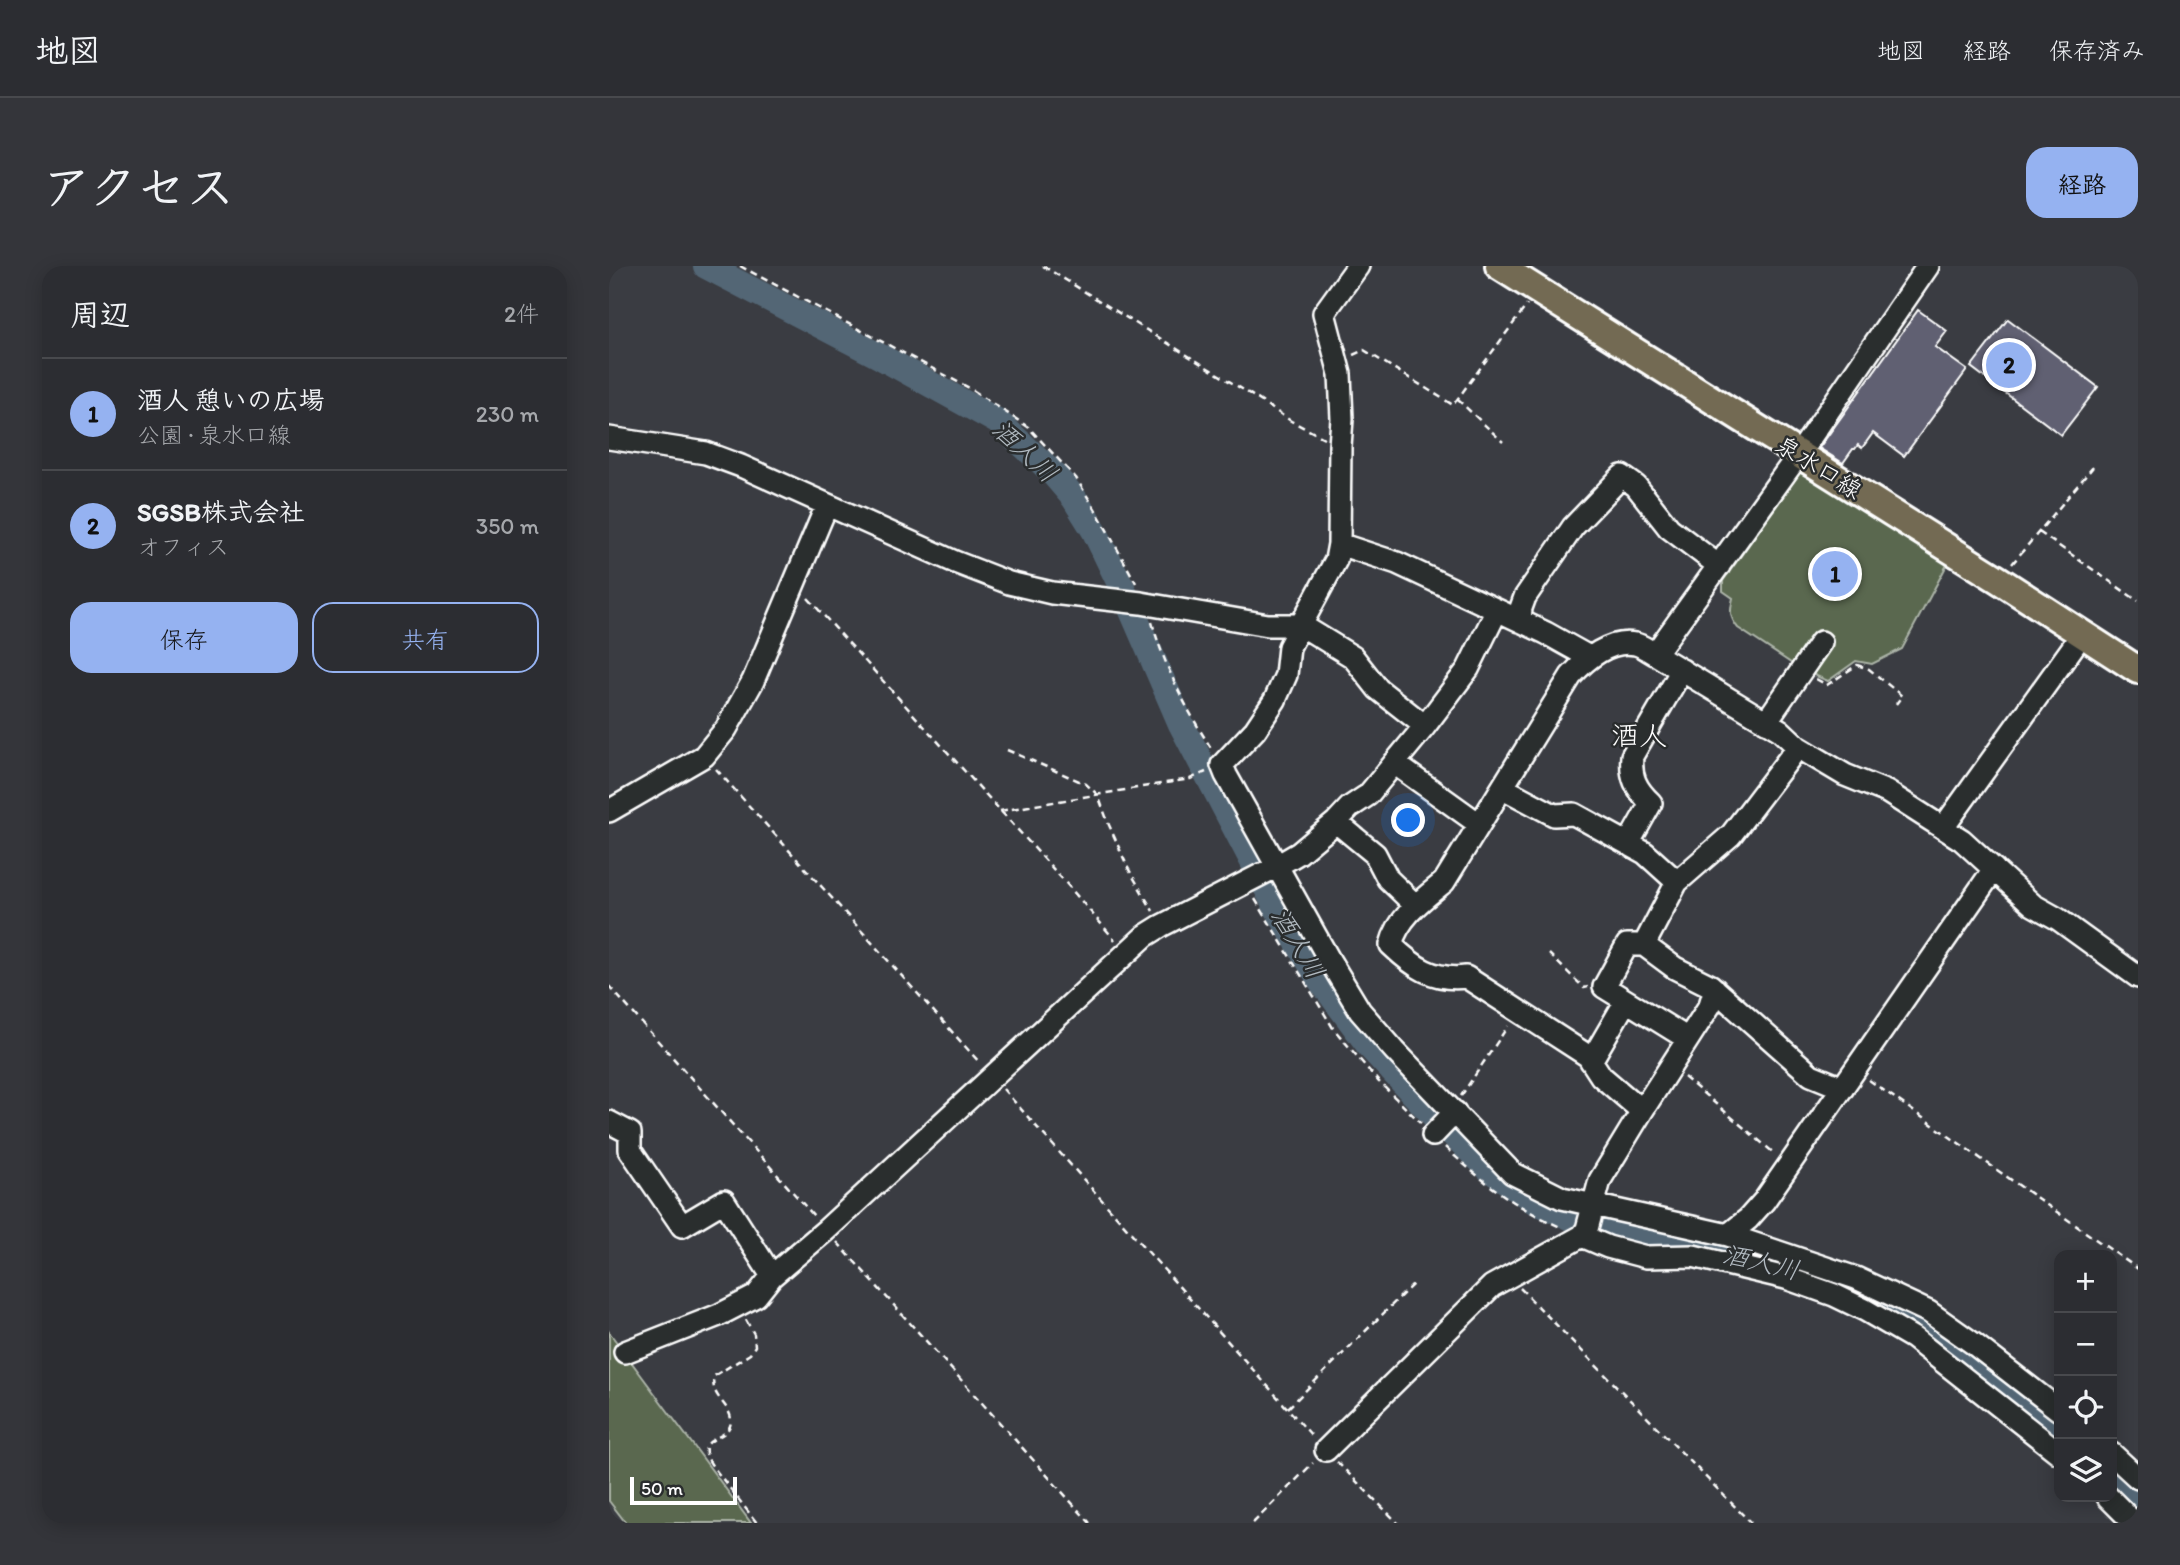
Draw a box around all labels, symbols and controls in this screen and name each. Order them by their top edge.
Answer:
text: 地図 [35,31,101,70]
text: 地図 [1877,36,1925,65]
text: 経路 [1963,36,2011,65]
text: 保存済み [2049,36,2145,65]
button: 経路 [2026,147,2138,218]
text: アクセス [42,157,235,216]
text: 周辺 [70,296,130,333]
text: 2件 [504,300,539,328]
pin: 2 [1986,339,2032,391]
text: 酒人 憩いの広場 [137,384,325,416]
text: 1 [88,400,98,428]
text: 230 m [476,400,539,428]
water label: 酒人川 [986,413,1064,489]
text: 公園 · 泉水口線 [137,421,291,449]
street label: 泉水口線 [1771,429,1867,505]
text: SGSB株式会社 [137,496,305,528]
text: 2 [87,512,99,540]
text: 350 m [476,512,539,540]
text: オフィス [137,533,229,561]
pin: 1 [1812,548,1858,600]
button: 保存 [70,602,298,673]
button: 共有 [312,602,539,673]
district label: 酒人 [1611,718,1667,752]
your location [1391,803,1425,837]
water label: 酒人川 [1264,901,1332,985]
water label: 酒人川 [1719,1238,1803,1286]
map controls [2054,1250,2117,1502]
button: + [2054,1250,2117,1313]
button: − [2054,1313,2117,1376]
button: locate [2054,1376,2117,1439]
button: layers [2054,1439,2117,1502]
scale bar [630,1474,737,1506]
text: 50 m [641,1477,683,1500]

